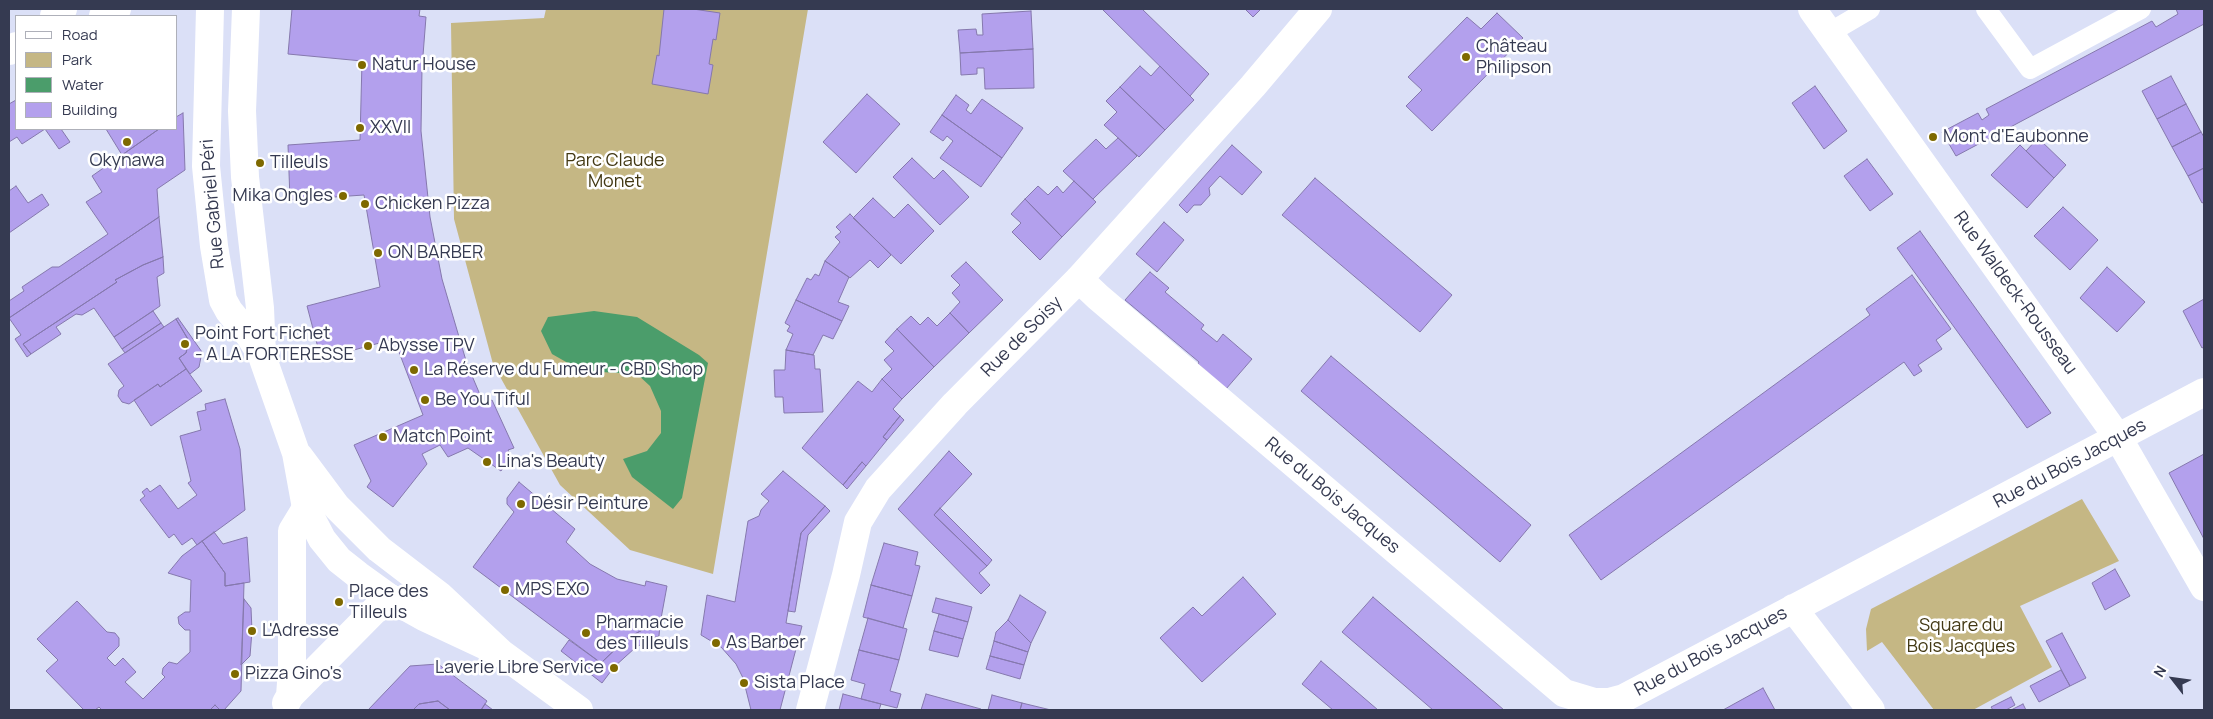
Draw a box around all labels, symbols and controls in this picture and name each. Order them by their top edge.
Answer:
legend [15,15,178,130]
text: Road [62,24,98,45]
place label: Château Philipson [1476,36,1552,78]
text: Park [62,49,92,70]
marker: Château Philipson [1460,51,1472,63]
place label: Natur House [372,54,476,76]
marker: Natur House [356,59,368,71]
text: Water [62,74,104,95]
text: Building [62,99,117,120]
place label: XXVII [370,117,411,139]
marker: XXVII [354,122,366,134]
place label: Mont d'Eaubonne [1943,126,2089,148]
marker: Mont d'Eaubonne [1927,131,1939,143]
marker: Okynawa [121,136,133,148]
street label: Rue Gabriel Péri [197,138,229,270]
place label: Okynawa [89,150,165,172]
park label: Parc Claude Monet [565,150,665,192]
place label: Tilleuls [270,152,328,174]
marker: Tilleuls [254,157,266,169]
place label: Mika Ongles [233,185,333,207]
marker: Mika Ongles [337,190,349,202]
place label: Chicken Pizza [375,193,490,215]
marker: Chicken Pizza [359,198,371,210]
street label: Rue Waldeck-Rousseau [1949,207,2081,379]
place label: ON BARBER [388,242,483,264]
marker: ON BARBER [372,247,384,259]
street label: Rue de Soisy [977,292,1067,382]
place label: Point Fort Fichet - A LA FORTERESSE [195,323,354,366]
place label: Abysse TPV [378,335,475,357]
marker: Point Fort Fichet - A LA FORTERESSE [179,338,191,350]
marker: Abysse TPV [362,340,374,352]
place label: La Réserve du Fumeur - CBD Shop [424,359,703,381]
marker: La Réserve du Fumeur - CBD Shop [408,364,420,376]
place label: Be You Tiful [435,389,530,411]
marker: Be You Tiful [419,394,431,406]
street label: Rue du Bois Jacques [1990,415,2150,513]
place label: Match Point [393,426,493,448]
marker: Match Point [377,431,389,443]
street label: Rue du Bois Jacques [1260,433,1404,559]
place label: Lina's Beauty [497,451,605,473]
marker: Lina's Beauty [481,456,493,468]
place label: Désir Peinture [531,493,648,515]
marker: Désir Peinture [515,498,527,510]
place label: MPS EXO [515,579,589,601]
place label: Place des Tilleuls [349,581,429,624]
marker: MPS EXO [499,584,511,596]
marker: Place des Tilleuls [333,596,345,608]
street label: Rue du Bois Jacques [1631,603,1791,701]
place label: Pharmacie des Tilleuls [596,612,688,654]
park label: Square du Bois Jacques [1907,615,2015,658]
place label: L'Adresse [262,620,339,642]
marker: L'Adresse [246,625,258,637]
marker: Pharmacie des Tilleuls [580,627,592,639]
place label: As Barber [726,632,806,654]
marker: As Barber [710,637,722,649]
north arrow [2148,654,2198,704]
place label: Laverie Libre Service [435,657,604,679]
marker: Laverie Libre Service [608,662,620,674]
text: N [2149,662,2170,680]
place label: Pizza Gino's [245,663,342,685]
marker: Pizza Gino's [229,668,241,680]
place label: Sista Place [754,672,845,694]
marker: Sista Place [738,677,750,689]

